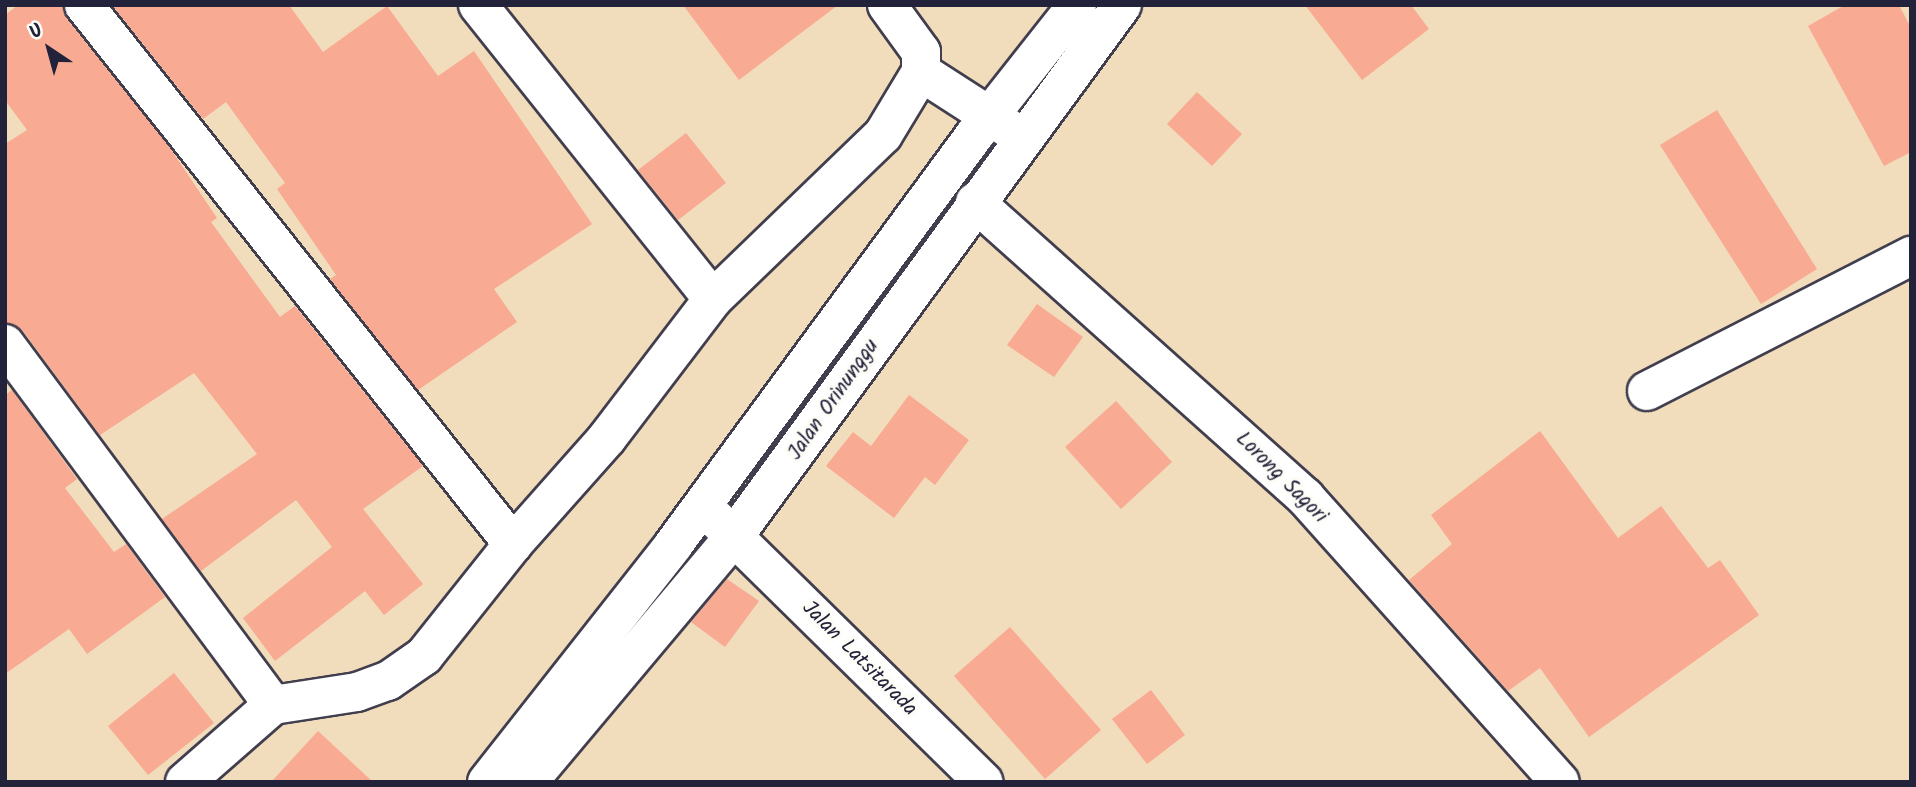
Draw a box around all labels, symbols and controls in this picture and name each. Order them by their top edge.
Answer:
north arrow [14,14,84,84]
text: U [23,17,50,47]
street label: Jalan Orinunggu [783,335,885,465]
street label: Lorong Sagori [1230,427,1332,529]
street label: Jalan Latsitarada [796,596,922,722]

